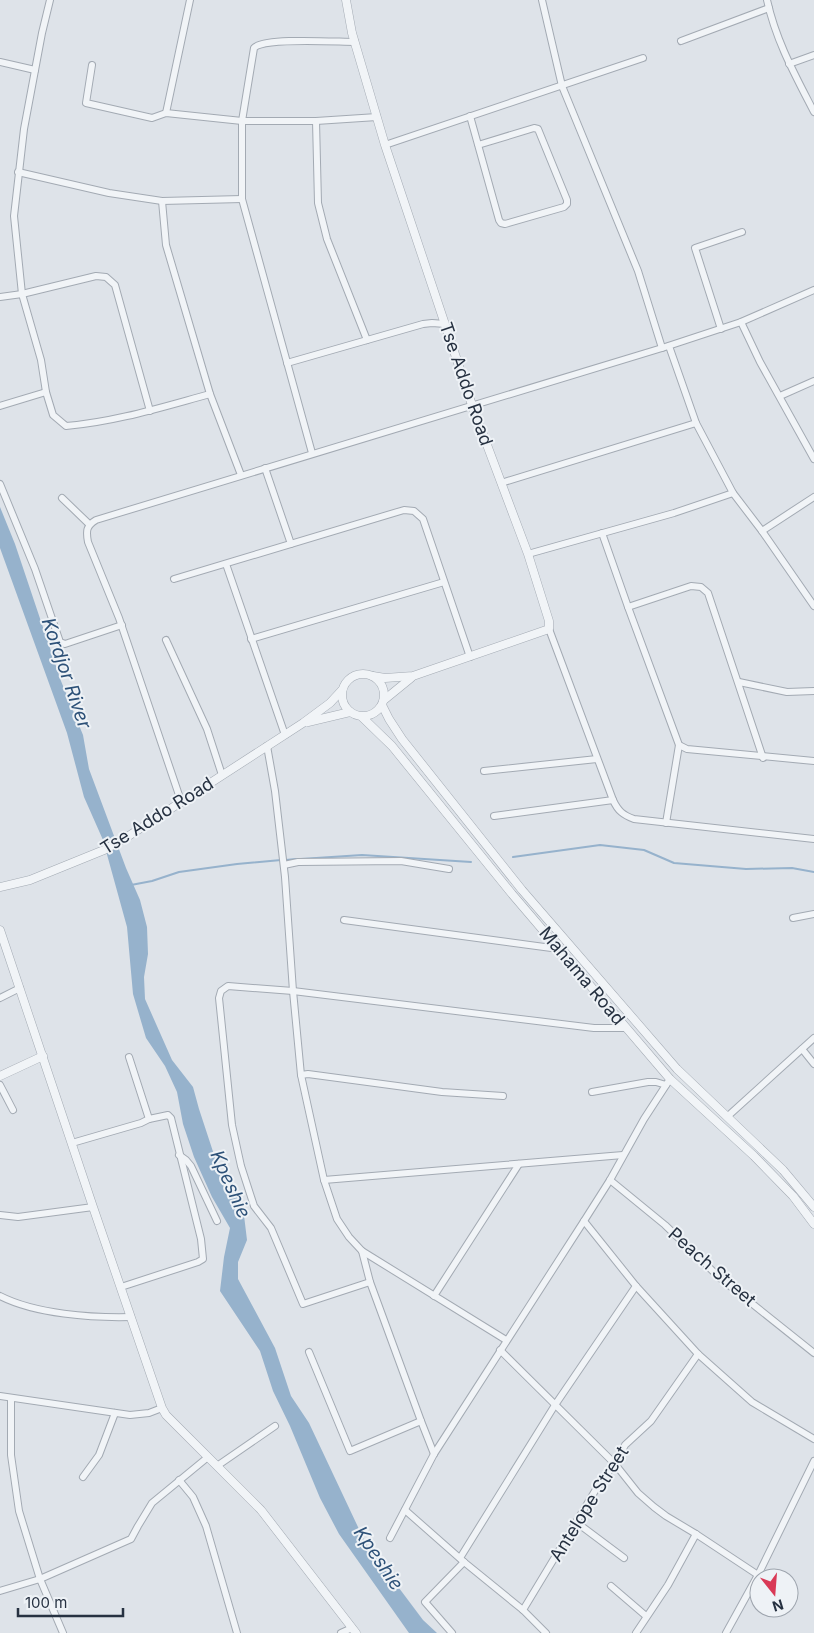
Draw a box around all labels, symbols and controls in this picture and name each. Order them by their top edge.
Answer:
street label: Tse Addo Road [436,319,497,448]
water label: Kordjor River [37,615,96,732]
street label: Tse Addo Road [96,772,217,859]
street label: Mahama Road [535,922,629,1029]
water label: Kpeshie [205,1147,256,1222]
street label: Peach Street [664,1223,760,1310]
street label: Antelope Street [545,1442,632,1565]
water label: Kpeshie [349,1522,408,1595]
north arrow [749,1568,799,1618]
scale bar [18,1586,122,1618]
text: 100 m [25,1593,67,1612]
text: N [770,1596,786,1616]

